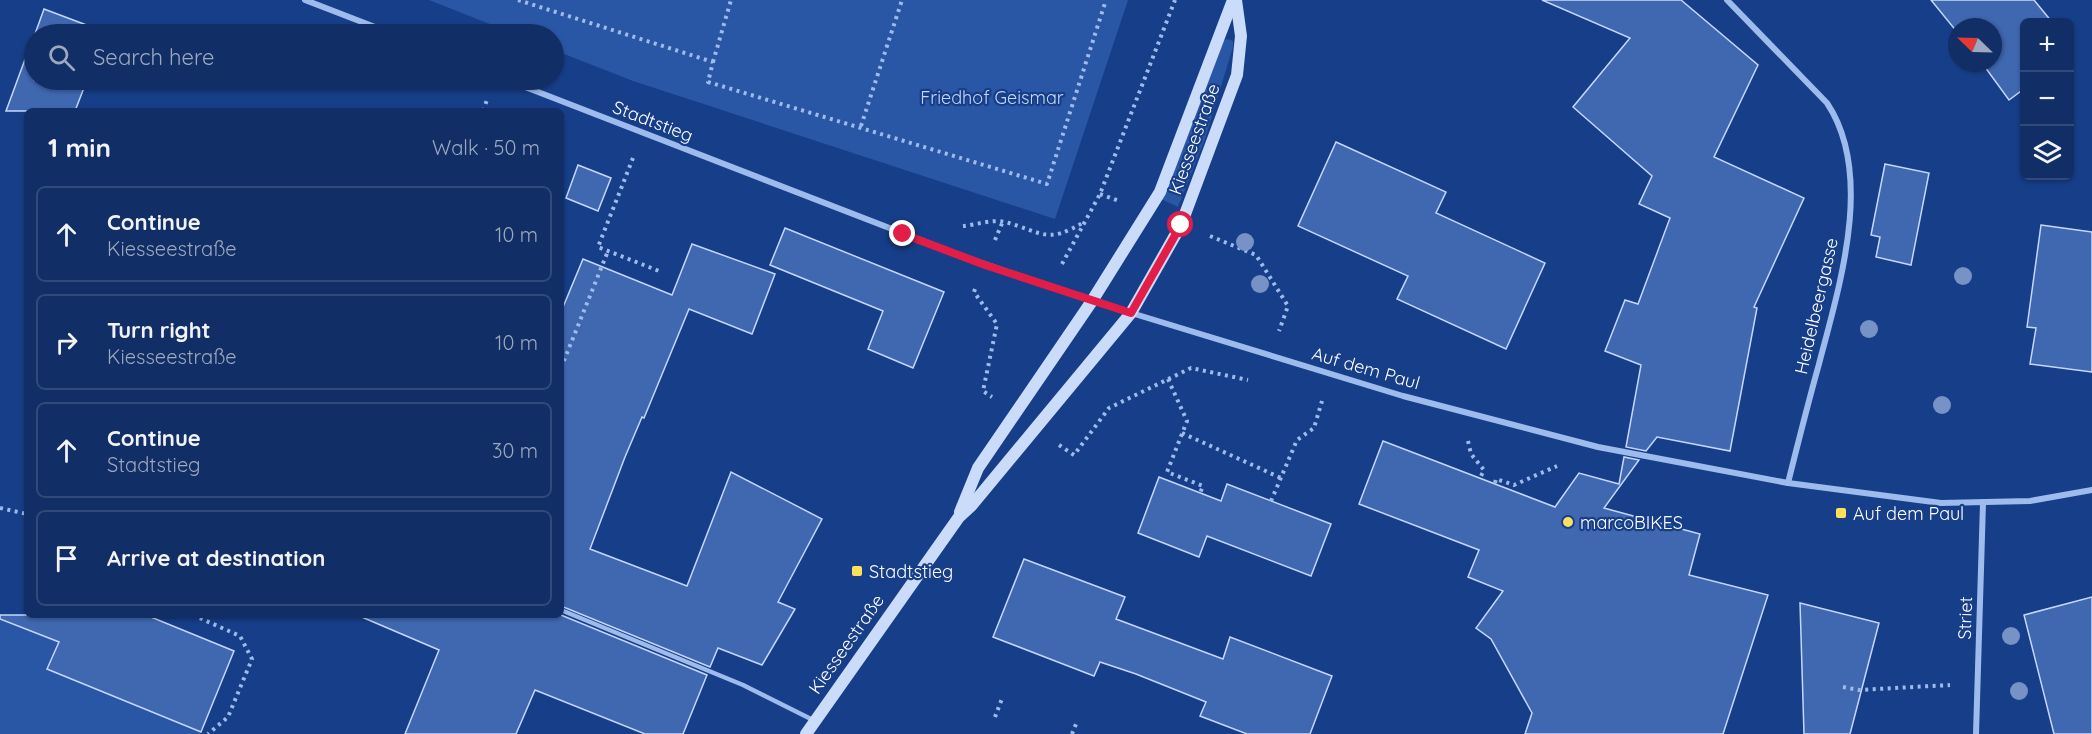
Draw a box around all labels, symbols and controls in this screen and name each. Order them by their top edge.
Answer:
north arrow [1948,18,2002,72]
map controls [2020,18,2074,180]
button: + [2020,18,2074,72]
search box [24,24,564,90]
icon: search [45,41,78,74]
text: Search here [93,43,214,71]
button: − [2020,72,2074,126]
street label: Kiesseestraße [1163,80,1225,198]
park label: Friedhof Geismar [920,86,1064,109]
street label: Stadtstieg [610,95,696,147]
button: layers [2020,126,2074,180]
text: 1 min [48,131,111,164]
text: Walk · 50 m [432,135,540,160]
text: Continue [107,208,201,236]
route start [1167,211,1193,237]
icon: ahead [50,218,83,251]
route end [889,220,915,246]
text: 10 m [495,222,538,247]
text: Kiesseestraße [107,236,237,261]
street label: Heidelbeergasse [1789,236,1843,376]
text: Turn right [107,316,211,344]
icon: right [50,326,83,359]
text: 10 m [495,330,538,355]
street label: Auf dem Paul [1309,342,1423,394]
text: Kiesseestraße [107,344,237,369]
text: Continue [107,424,201,452]
icon: ahead [50,434,83,467]
text: 30 m [492,438,538,463]
text: Stadtstieg [107,452,201,477]
place label: Auf dem Paul [1853,502,1964,525]
marker: Auf dem Paul [1834,506,1848,520]
place label: marcoBIKES [1580,511,1683,534]
marker: marcoBIKES [1561,515,1575,529]
icon: arrive [50,542,83,575]
text: Arrive at destination [107,544,325,572]
place label: Stadtstieg [869,560,953,583]
marker: Stadtstieg [850,564,864,578]
street label: Kiesseestraße [803,590,889,698]
street label: Striet [1953,596,1977,640]

